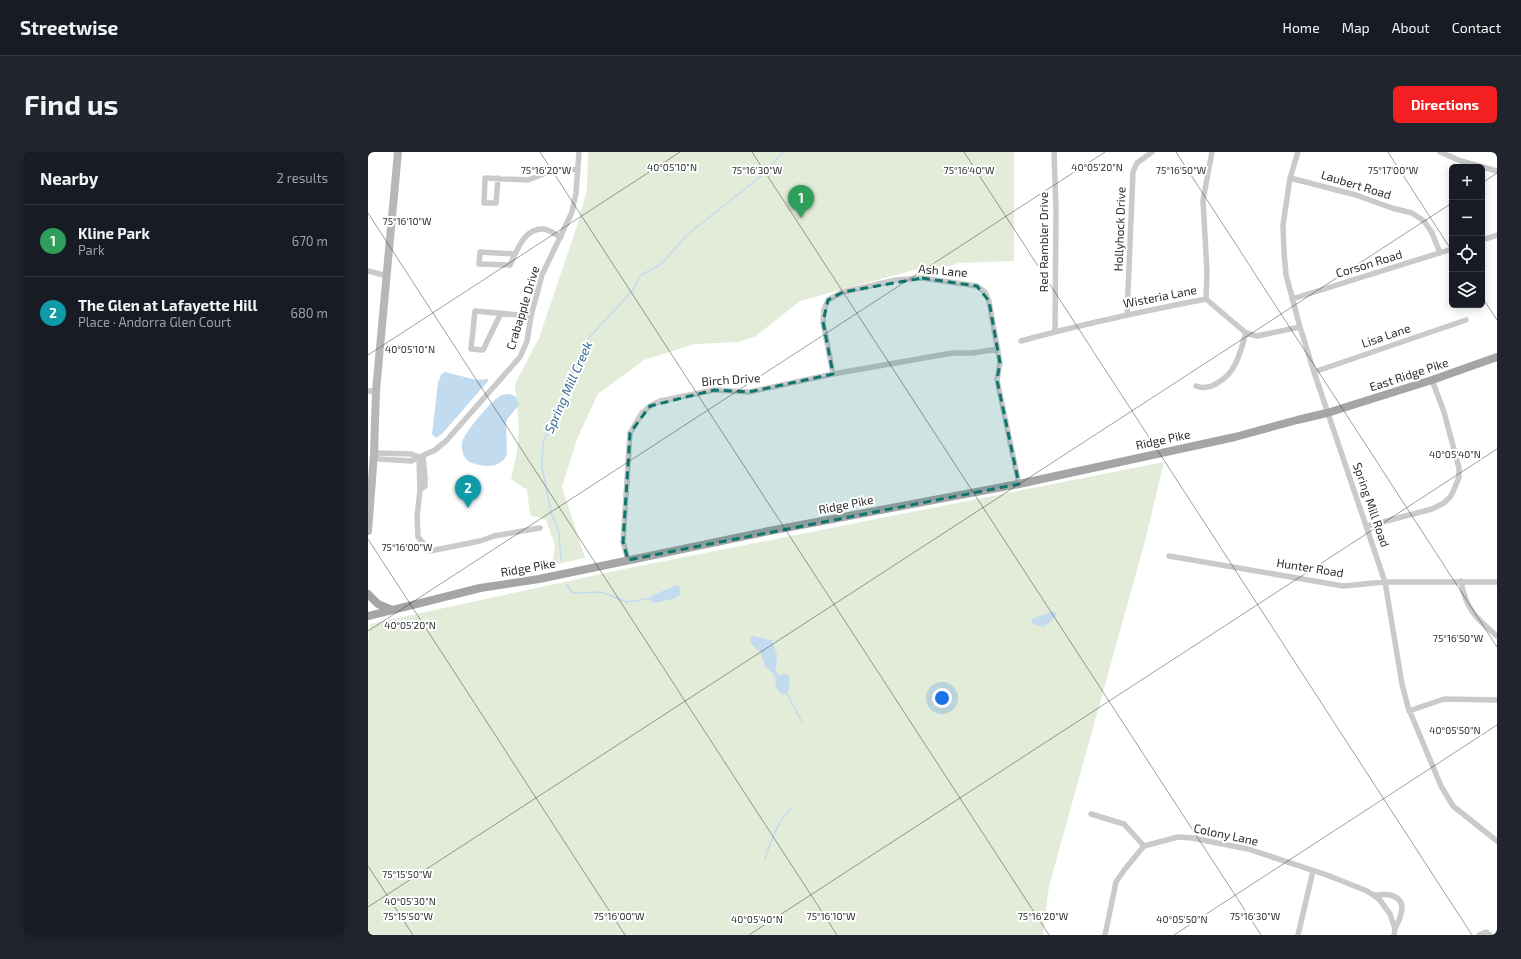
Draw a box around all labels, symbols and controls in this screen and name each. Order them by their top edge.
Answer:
text: Streetwise [20,16,118,39]
text: Home [1283,19,1320,36]
text: Map [1342,19,1370,36]
text: About [1392,19,1430,36]
text: Contact [1452,19,1501,36]
button: Directions [1393,86,1497,123]
text: Find us [24,87,118,121]
text: 40°05'10"N [647,161,697,173]
text: 40°05'20"N [1071,161,1123,173]
text: 75°16'20"W [521,164,572,176]
text: 75°16'30"W [732,164,783,176]
text: 75°16'40"W [944,164,995,176]
text: 75°16'50"W [1156,164,1207,176]
text: 75°17'00"W [1368,164,1419,176]
map controls [1449,164,1485,308]
button: + [1449,164,1485,200]
street label: Laubert Road [1320,167,1393,201]
text: Nearby [40,168,98,188]
text: 2 results [276,170,328,186]
pin: 1 [788,185,814,218]
street label: Hollyhock Drive [1111,186,1127,272]
street label: Red Rambler Drive [1036,192,1050,292]
button: − [1449,200,1485,236]
text: 75°16'10"W [383,215,432,227]
text: Kline Park [78,224,150,242]
text: 1 [50,233,56,249]
text: 670 m [292,233,328,249]
button: locate [1449,236,1485,272]
text: Park [78,242,105,258]
street label: Corson Road [1334,246,1404,280]
street label: Ash Lane [918,261,968,279]
street label: Crabapple Drive [503,264,541,351]
button: layers [1449,272,1485,308]
street label: Wisteria Lane [1122,282,1198,310]
text: The Glen at Lafayette Hill [78,296,257,314]
text: 2 [49,305,57,321]
text: 680 m [291,305,328,321]
text: Place · Andorra Glen Court [78,314,231,330]
street label: Lisa Lane [1359,320,1412,350]
water label: Spring Mill Creek [541,338,596,435]
text: 40°05'10"N [385,343,435,355]
street label: East Ridge Pike [1367,355,1450,393]
street label: Birch Drive [701,370,761,388]
street label: Ridge Pike [1134,426,1191,452]
text: 40°05'40"N [1429,448,1481,460]
street label: Spring Mill Road [1351,461,1393,549]
pin: 2 [455,475,481,508]
street label: Ridge Pike [817,492,874,516]
text: 75°16'00"W [382,541,433,553]
street label: Ridge Pike [499,555,556,579]
street label: Hunter Road [1276,555,1345,579]
text: 40°05'20"N [384,619,436,631]
text: 75°16'50"W [1433,632,1484,644]
your location [932,688,952,708]
text: 40°05'50"N [1429,724,1481,736]
street label: Colony Lane [1192,820,1260,848]
text: 75°15'50"W [382,868,432,880]
text: 40°05'30"N [384,895,436,907]
text: 75°15'50"W [383,910,433,922]
text: 75°16'00"W [594,910,645,922]
text: 75°16'10"W [807,910,856,922]
text: 75°16'20"W [1018,910,1069,922]
text: 75°16'30"W [1230,910,1281,922]
text: 40°05'40"N [731,913,783,925]
text: 40°05'50"N [1156,913,1208,925]

